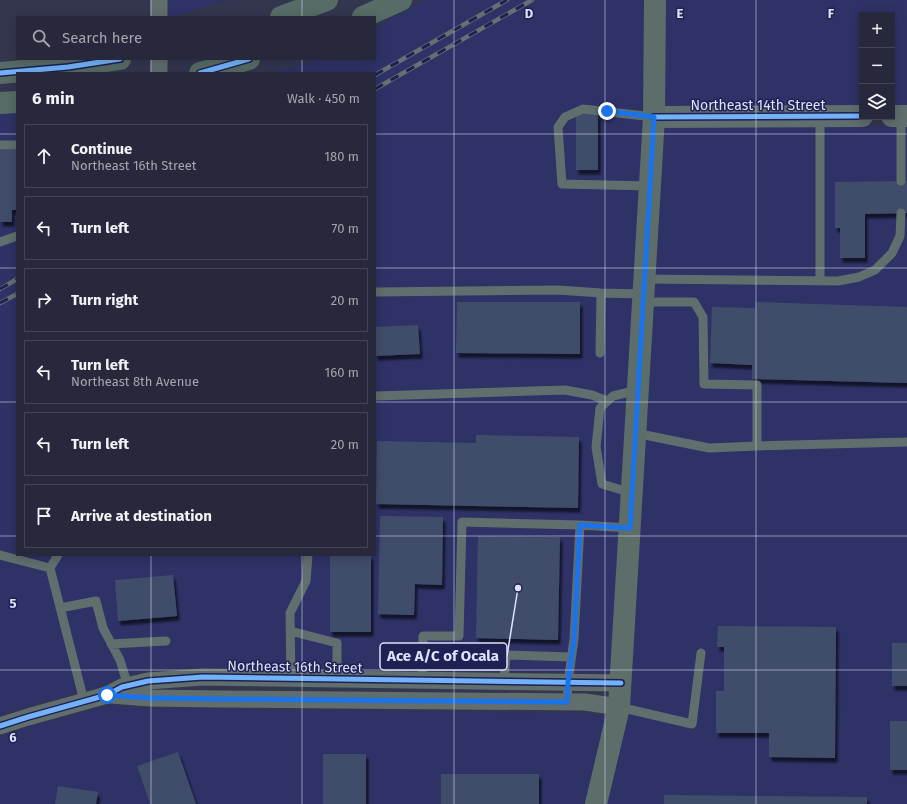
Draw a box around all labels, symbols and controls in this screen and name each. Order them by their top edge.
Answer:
text: D [525,6,534,21]
text: E [677,6,684,21]
text: F [828,6,835,21]
map controls [859,12,895,120]
button: + [859,12,895,48]
search box [16,16,376,60]
icon: search [30,27,52,49]
text: Search here [62,29,142,47]
button: − [859,48,895,84]
button: layers [859,84,895,120]
text: 6 min [32,88,75,109]
text: Walk · 450 m [287,91,360,106]
street label: Northeast 14th Street [690,97,827,114]
route end [598,102,616,120]
text: Continue [71,140,132,158]
icon: ahead [33,145,55,167]
text: 180 m [324,149,359,164]
text: Northeast 16th Street [71,158,197,173]
icon: left [33,217,55,239]
text: Turn left [71,219,129,237]
text: 70 m [332,221,359,236]
icon: right [33,289,55,311]
text: Turn right [71,291,138,309]
text: 20 m [331,293,359,308]
text: Turn left [71,356,129,374]
icon: left [33,361,55,383]
text: 160 m [325,365,359,380]
text: Northeast 8th Avenue [71,374,199,389]
icon: left [33,433,55,455]
text: Turn left [71,435,129,453]
text: 20 m [331,437,359,452]
icon: arrive [33,505,55,527]
text: Arrive at destination [71,507,212,525]
text: 5 [10,596,17,611]
callout: Ace A/C of Ocala [380,643,507,670]
text: Ace A/C of Ocala [386,647,499,665]
street label: Northeast 16th Street [227,657,364,677]
route start [98,686,116,704]
text: 6 [9,730,17,745]

